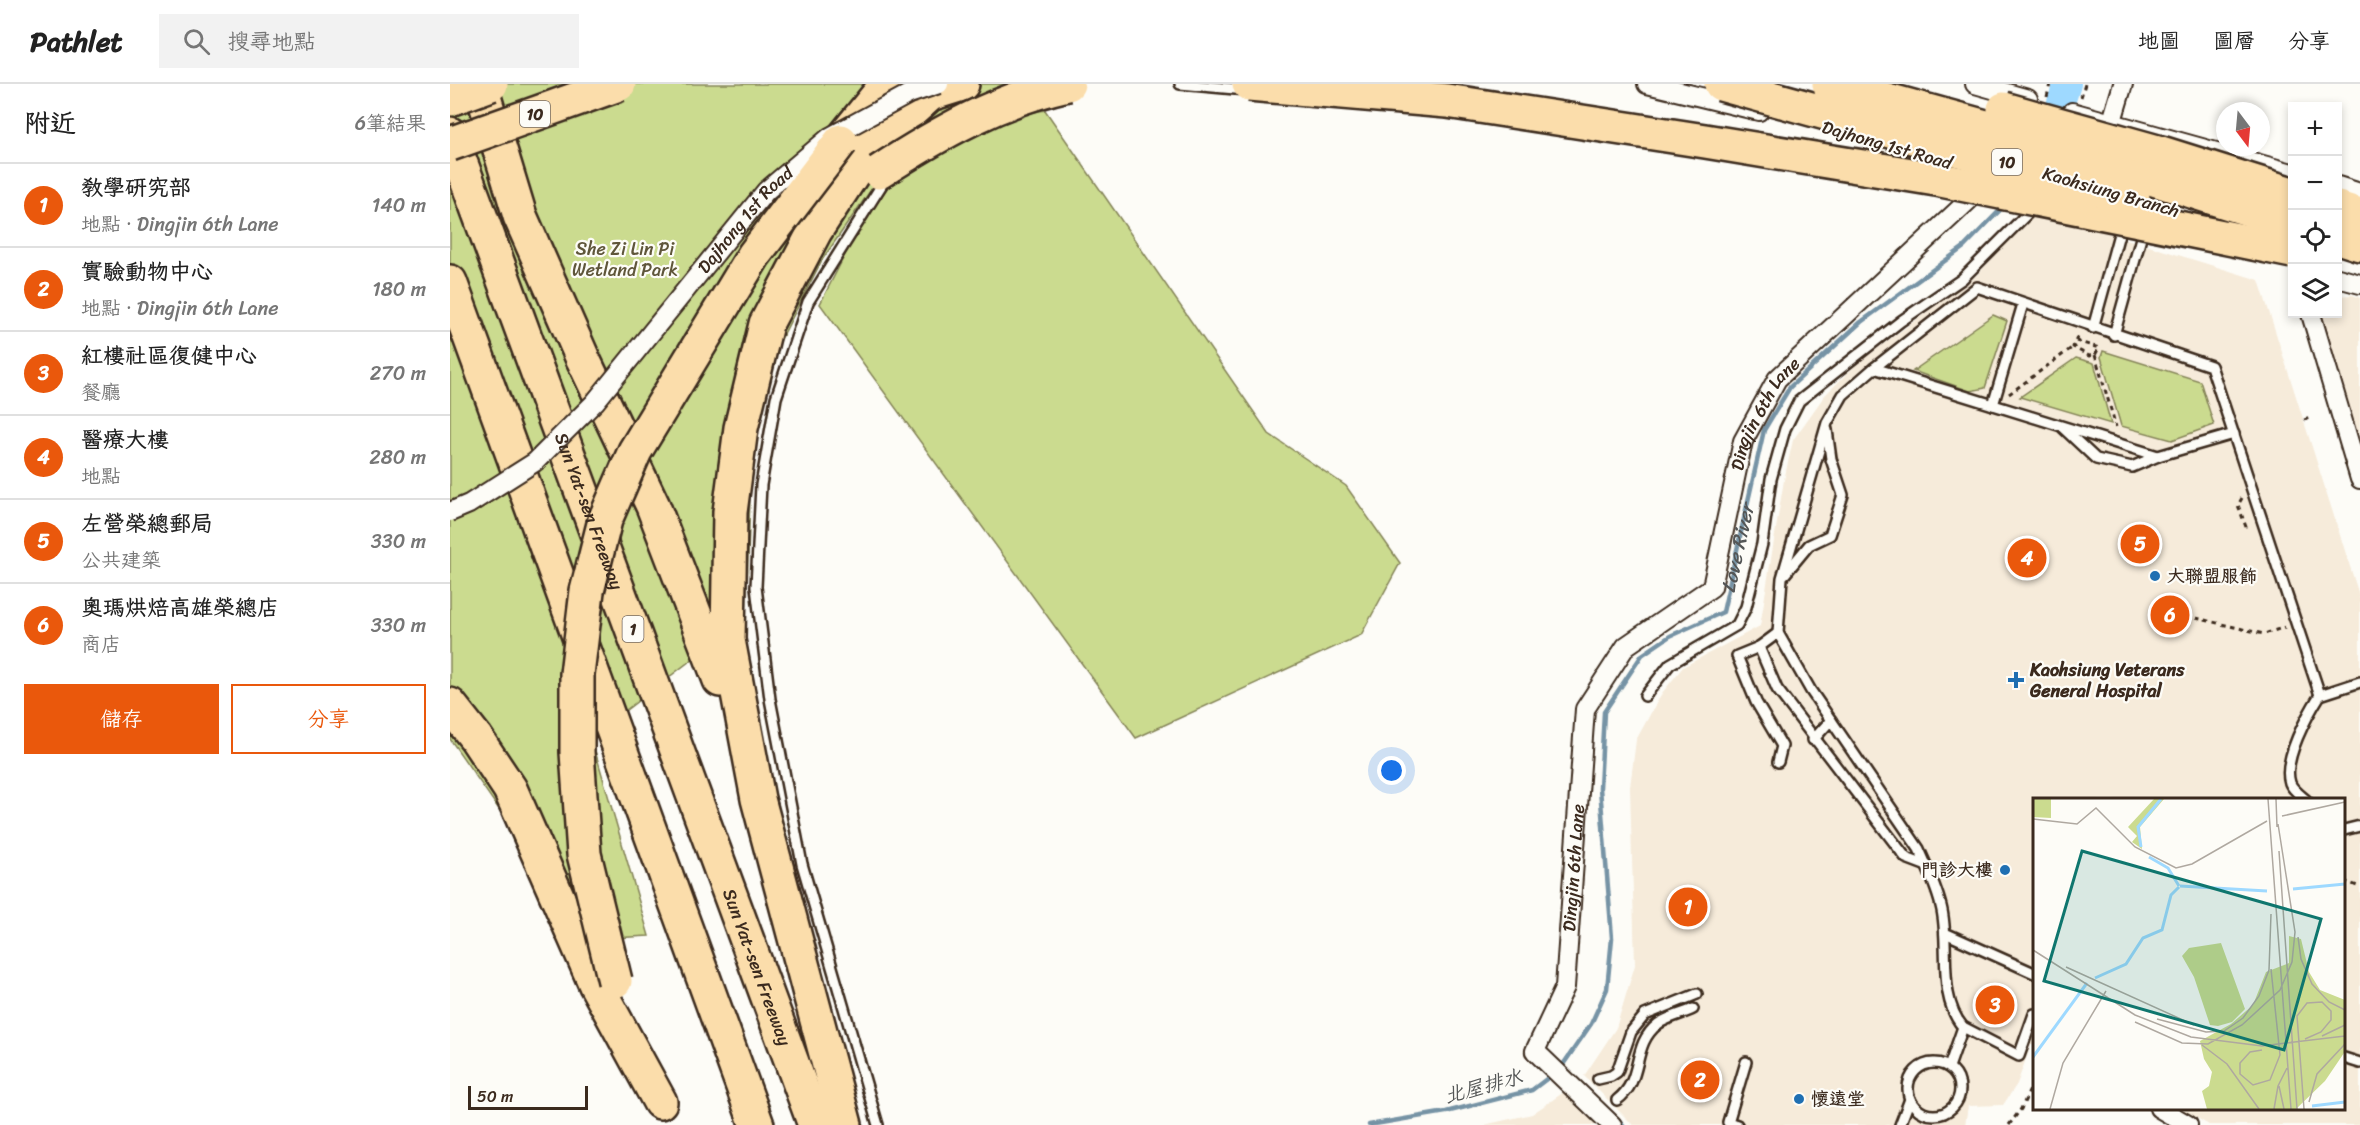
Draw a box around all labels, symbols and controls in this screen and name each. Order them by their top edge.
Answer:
search box [159,14,579,68]
text: Pathlet [30,17,123,66]
text: 搜尋地點 [228,22,316,61]
text: 地圖 [2138,22,2180,60]
text: 圖層 [2213,22,2255,60]
text: 分享 [2288,22,2330,60]
icon: search [180,25,213,58]
text: 附近 [24,100,76,146]
road number: 10 [520,101,550,127]
north arrow [2216,102,2270,156]
map controls [2288,102,2342,318]
button: + [2288,102,2342,156]
text: 6筆結果 [355,106,426,141]
street label: Dajhong 1st Road [1818,111,1957,179]
road number: 10 [1992,149,2022,175]
button: − [2288,156,2342,210]
street label: Dajhong 1st Road [689,157,802,281]
street label: Kaohsiung Branch [2039,157,2183,227]
text: 教學研究部 [81,168,191,207]
text: 1 [39,188,48,223]
text: 140 m [372,188,426,223]
text: 地點 · Dingjin 6th Lane [81,207,279,242]
button: locate [2288,210,2342,264]
park label: She Zi Lin Pi Wetland Park [572,233,678,286]
text: 實驗動物中心 [81,252,213,291]
button: layers [2288,264,2342,318]
text: 2 [38,272,49,307]
text: 180 m [372,272,426,307]
text: 地點 · Dingjin 6th Lane [81,291,279,326]
text: 紅樓社區復健中心 [81,336,257,375]
street label: Dingjin 6th Lane [1721,349,1808,473]
text: 3 [38,356,49,391]
text: 270 m [370,356,426,391]
text: 餐廳 [81,375,121,410]
text: 醫療大樓 [81,420,169,459]
street label: Sun Yat-sen Freeway [545,428,633,595]
text: 4 [37,440,50,475]
text: 280 m [369,440,426,475]
text: 地點 [81,459,121,494]
water label: Love River [1711,497,1766,596]
text: 左營榮總郵局 [81,504,213,543]
pin: 5 [2120,522,2160,566]
text: 5 [37,524,50,559]
text: 330 m [371,524,426,559]
pin: 4 [2008,536,2046,580]
text: 公共建築 [81,543,161,578]
place label: 大聯盟服飾 [2167,560,2257,592]
marker: 大聯盟服飾 [2148,569,2162,583]
text: 奧瑪烘焙高雄榮總店 [81,588,279,627]
pin: 6 [2150,592,2190,638]
text: 6 [38,608,49,643]
text: 330 m [371,608,426,643]
road number: 1 [622,616,644,642]
text: 商店 [81,627,121,662]
place label: Kaohsiung Veterans General Hospital [2029,654,2185,707]
marker: Kaohsiung Veterans General Hospital [2007,671,2025,689]
button: 儲存 [24,684,219,754]
button: 分享 [231,684,426,754]
your location [1377,756,1406,785]
inset map [2033,798,2345,1110]
street label: Dingjin 6th Lane [1553,803,1594,933]
place label: 門診大樓 [1921,854,1993,886]
marker: 門診大樓 [1998,863,2012,877]
street label: Sun Yat-sen Freeway [713,884,801,1051]
pin: 1 [1668,884,1708,930]
pin: 3 [1976,982,2014,1028]
pin: 2 [1680,1058,1720,1102]
water label: 北屋排水 [1440,1059,1527,1114]
text: 50 m [477,1082,513,1111]
scale bar [468,1083,588,1110]
place label: 懷遠堂 [1811,1083,1865,1115]
marker: 懷遠堂 [1792,1092,1806,1106]

